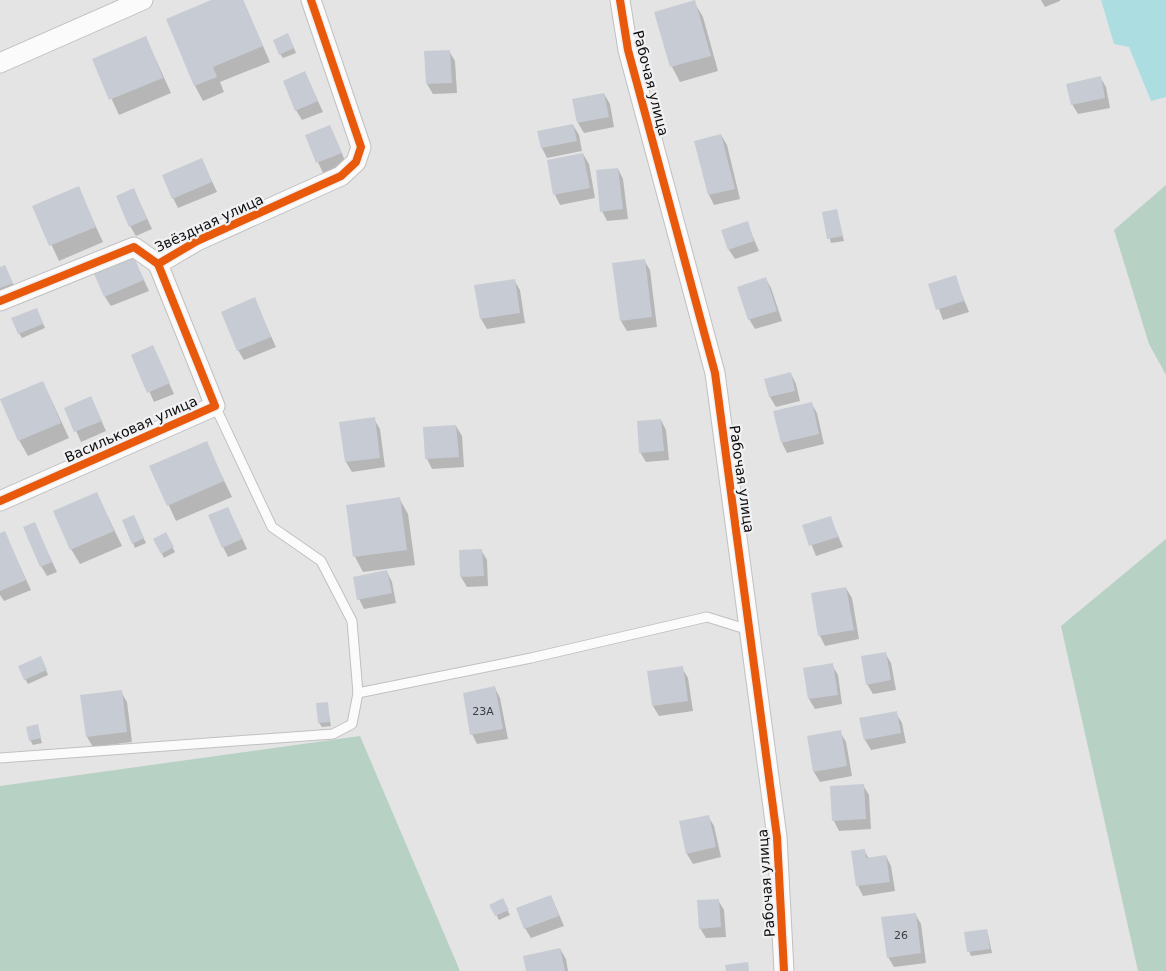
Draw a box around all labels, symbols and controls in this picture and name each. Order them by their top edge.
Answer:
street label: Рабочая улица [630,28,672,138]
street label: Звёздная улица [152,191,266,255]
street label: Васильковая улица [62,393,200,465]
street label: Рабочая улица [727,424,757,534]
house number: 23А [472,705,494,718]
street label: Рабочая улица [754,828,778,938]
house number: 26 [894,929,908,942]

